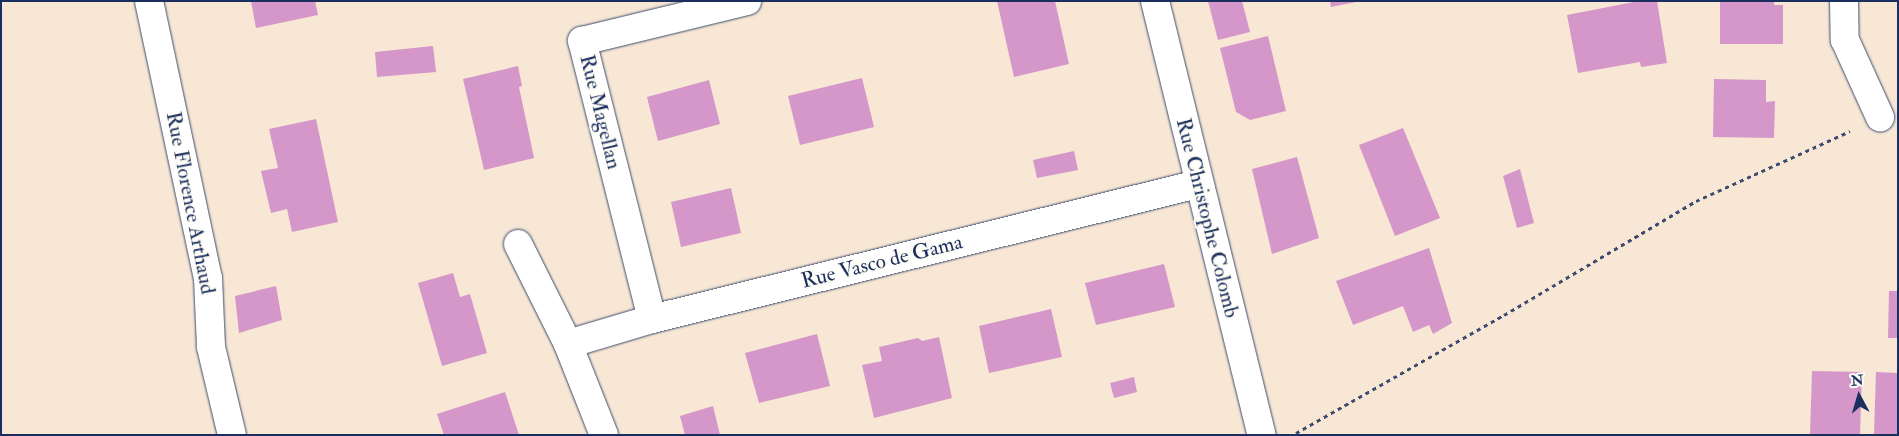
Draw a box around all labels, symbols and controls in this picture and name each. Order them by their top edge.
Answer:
street label: Rue Magellan [574,52,626,172]
street label: Rue Florence Arthaud [160,110,220,296]
street label: Rue Christophe Colomb [1170,116,1244,320]
street label: Rue Vasco de Gama [799,230,965,294]
north arrow [1834,371,1884,421]
text: N [1850,371,1864,390]

